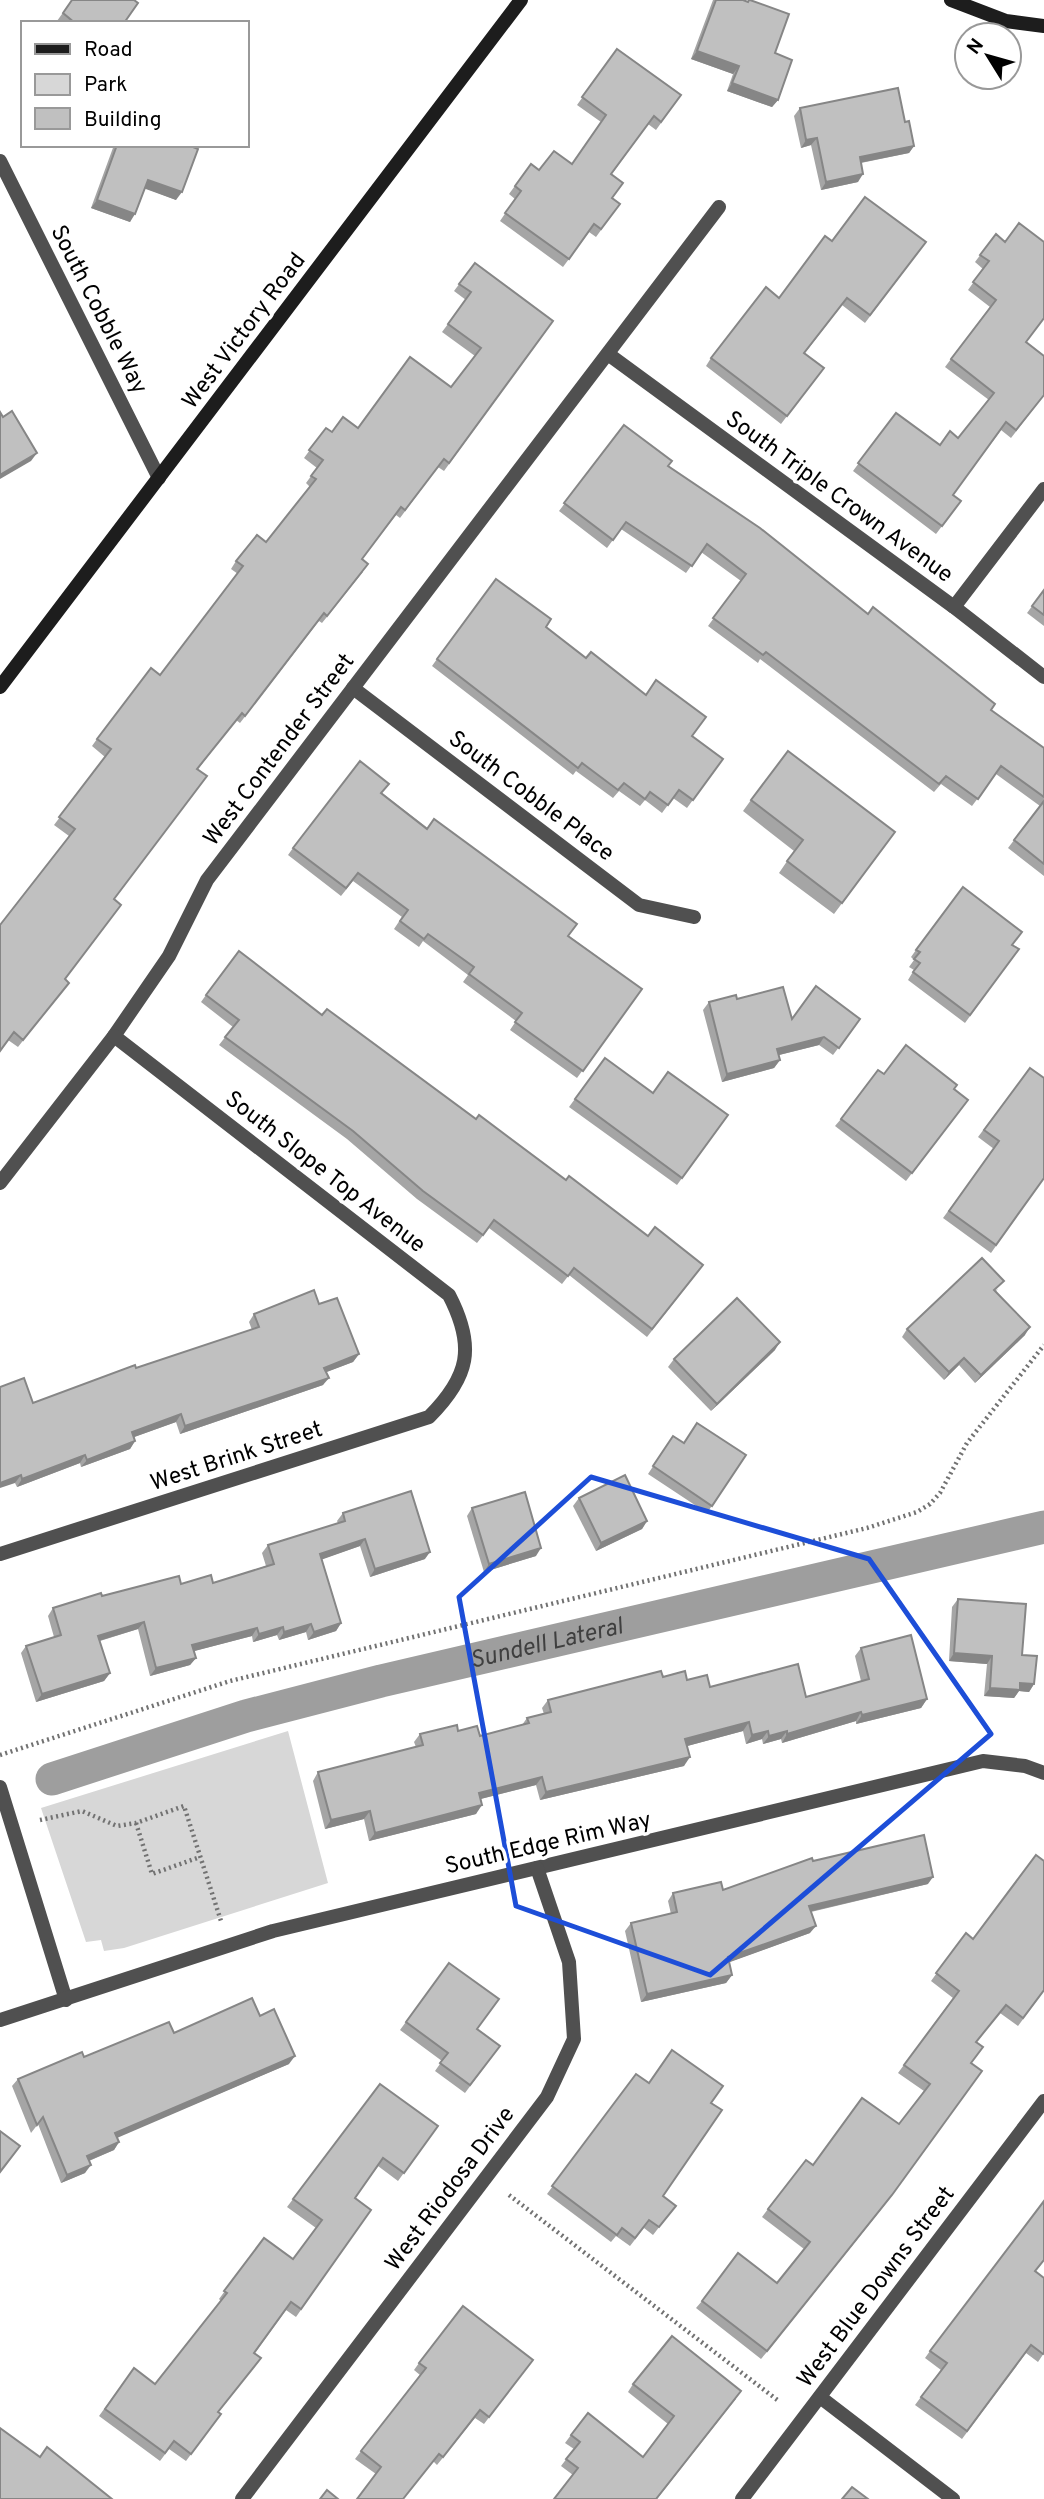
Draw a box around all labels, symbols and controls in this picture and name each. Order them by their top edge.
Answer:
legend [21,21,248,147]
north arrow [953,21,1023,91]
text: N [962,34,990,60]
text: Road [84,37,133,64]
text: Park [84,72,127,99]
text: Building [84,107,162,134]
street label: South Cobble Way [43,221,153,399]
street label: West Victory Road [177,248,313,415]
street label: South Triple Crown Avenue [719,406,958,590]
street label: West Contender Street [198,649,362,852]
street label: South Cobble Place [442,725,619,869]
street label: South Slope Top Avenue [218,1086,431,1260]
street label: West Brink Street [147,1416,327,1499]
water label: Sundell Lateral [467,1612,628,1677]
street label: South Edge Rim Way [443,1807,655,1882]
street label: West Riodosa Drive [380,2102,522,2277]
street label: West Blue Downs Street [792,2181,962,2394]

